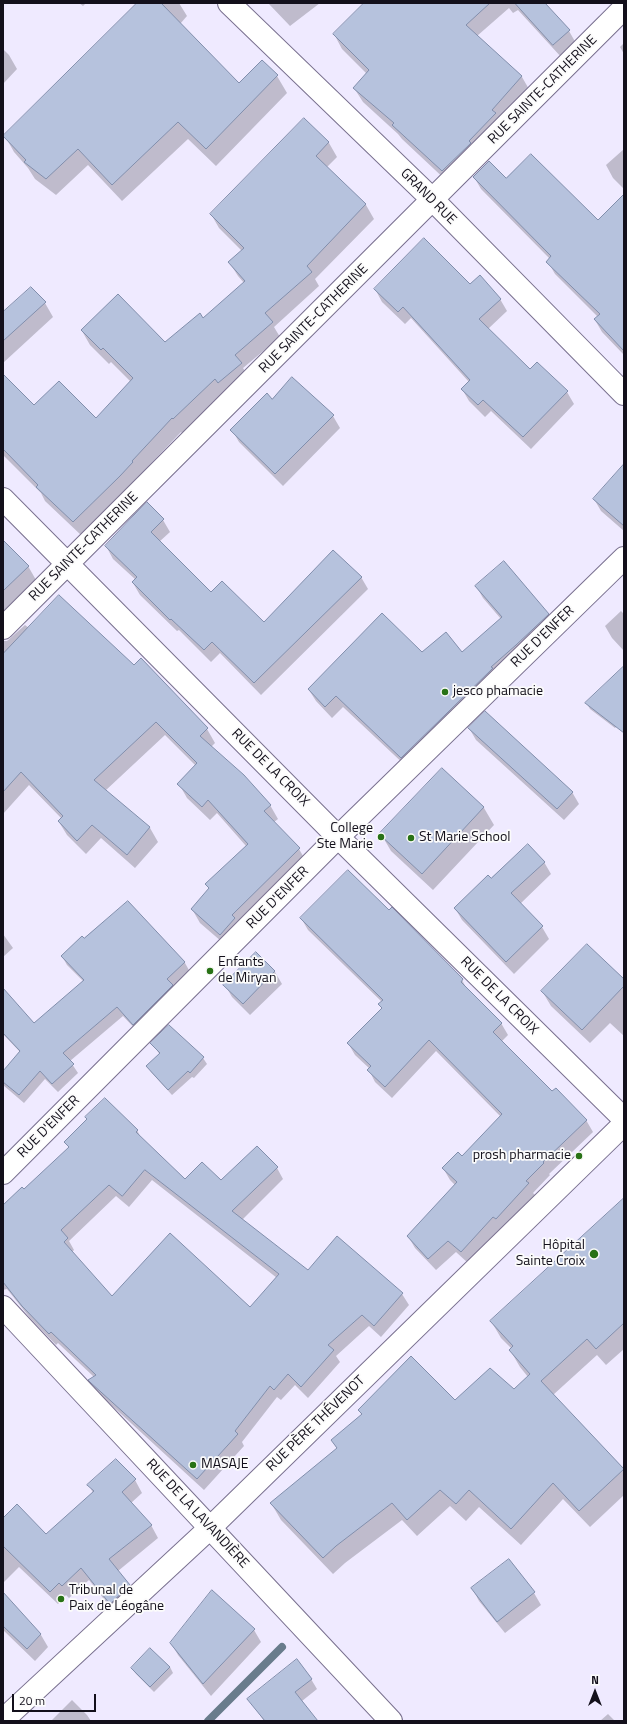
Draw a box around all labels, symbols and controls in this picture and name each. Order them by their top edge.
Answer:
street label: RUE SAINTE-CATHERINE [485,32,601,148]
street label: GRAND RUE [396,165,460,229]
street label: RUE SAINTE-CATHERINE [256,261,372,377]
street label: RUE SAINTE-CATHERINE [26,489,142,605]
street label: RUE D'ENFER [508,603,578,671]
place label: jesco phamacie [453,684,543,700]
marker: jesco phamacie [440,687,450,697]
street label: RUE DE LA CROIX [228,726,312,810]
place label: College Ste Marie [317,821,373,854]
place label: St Marie School [419,830,511,846]
marker: College Ste Marie [376,832,386,842]
marker: St Marie School [406,833,416,843]
street label: RUE D'ENFER [243,863,313,933]
street label: RUE DE LA CROIX [457,954,541,1038]
place label: Enfants de Miryan [218,955,276,988]
marker: Enfants de Miryan [205,966,215,976]
street label: RUE D'ENFER [14,1092,84,1162]
place label: prosh pharmacie [473,1148,571,1164]
marker: prosh pharmacie [574,1151,584,1161]
place label: Hôpital Sainte Croix [516,1238,585,1270]
marker: Hôpital Sainte Croix [588,1248,600,1260]
street label: RUE PÈRE THÉVENOT [263,1373,369,1475]
street label: RUE DE LA LAVANDIÈRE [142,1456,252,1572]
place label: MASAJE [201,1457,249,1473]
marker: MASAJE [188,1460,198,1470]
place label: Tribunal de Paix de Léogâne [69,1583,164,1616]
marker: Tribunal de Paix de Léogâne [56,1594,66,1604]
north arrow [575,1672,615,1712]
text: N [591,1672,599,1688]
scale bar [14,1686,98,1712]
text: 20 m [19,1691,45,1710]

